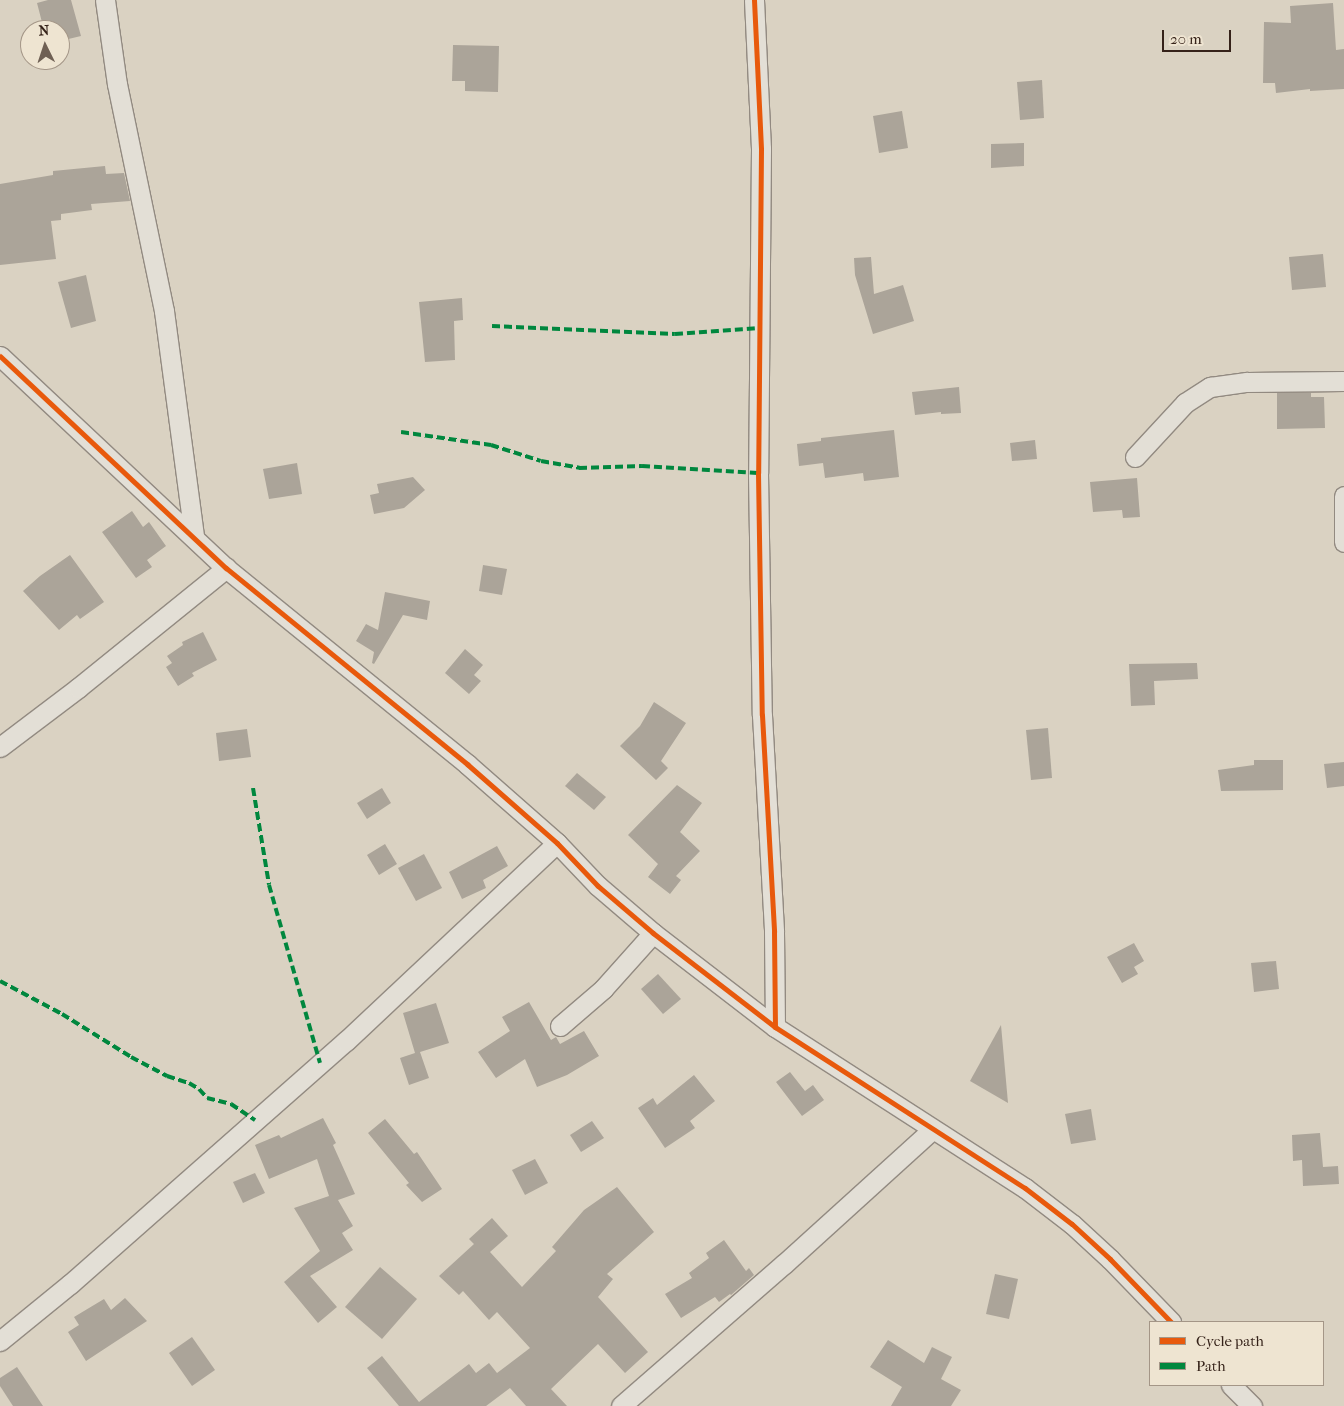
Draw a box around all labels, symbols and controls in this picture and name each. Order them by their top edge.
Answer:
north arrow [20,20,70,70]
scale bar [1164,20,1233,52]
text: N [38,22,50,39]
text: 20 m [1170,30,1202,48]
legend [1149,1321,1324,1386]
text: Cycle path [1196,1332,1264,1350]
text: Path [1196,1357,1226,1375]

